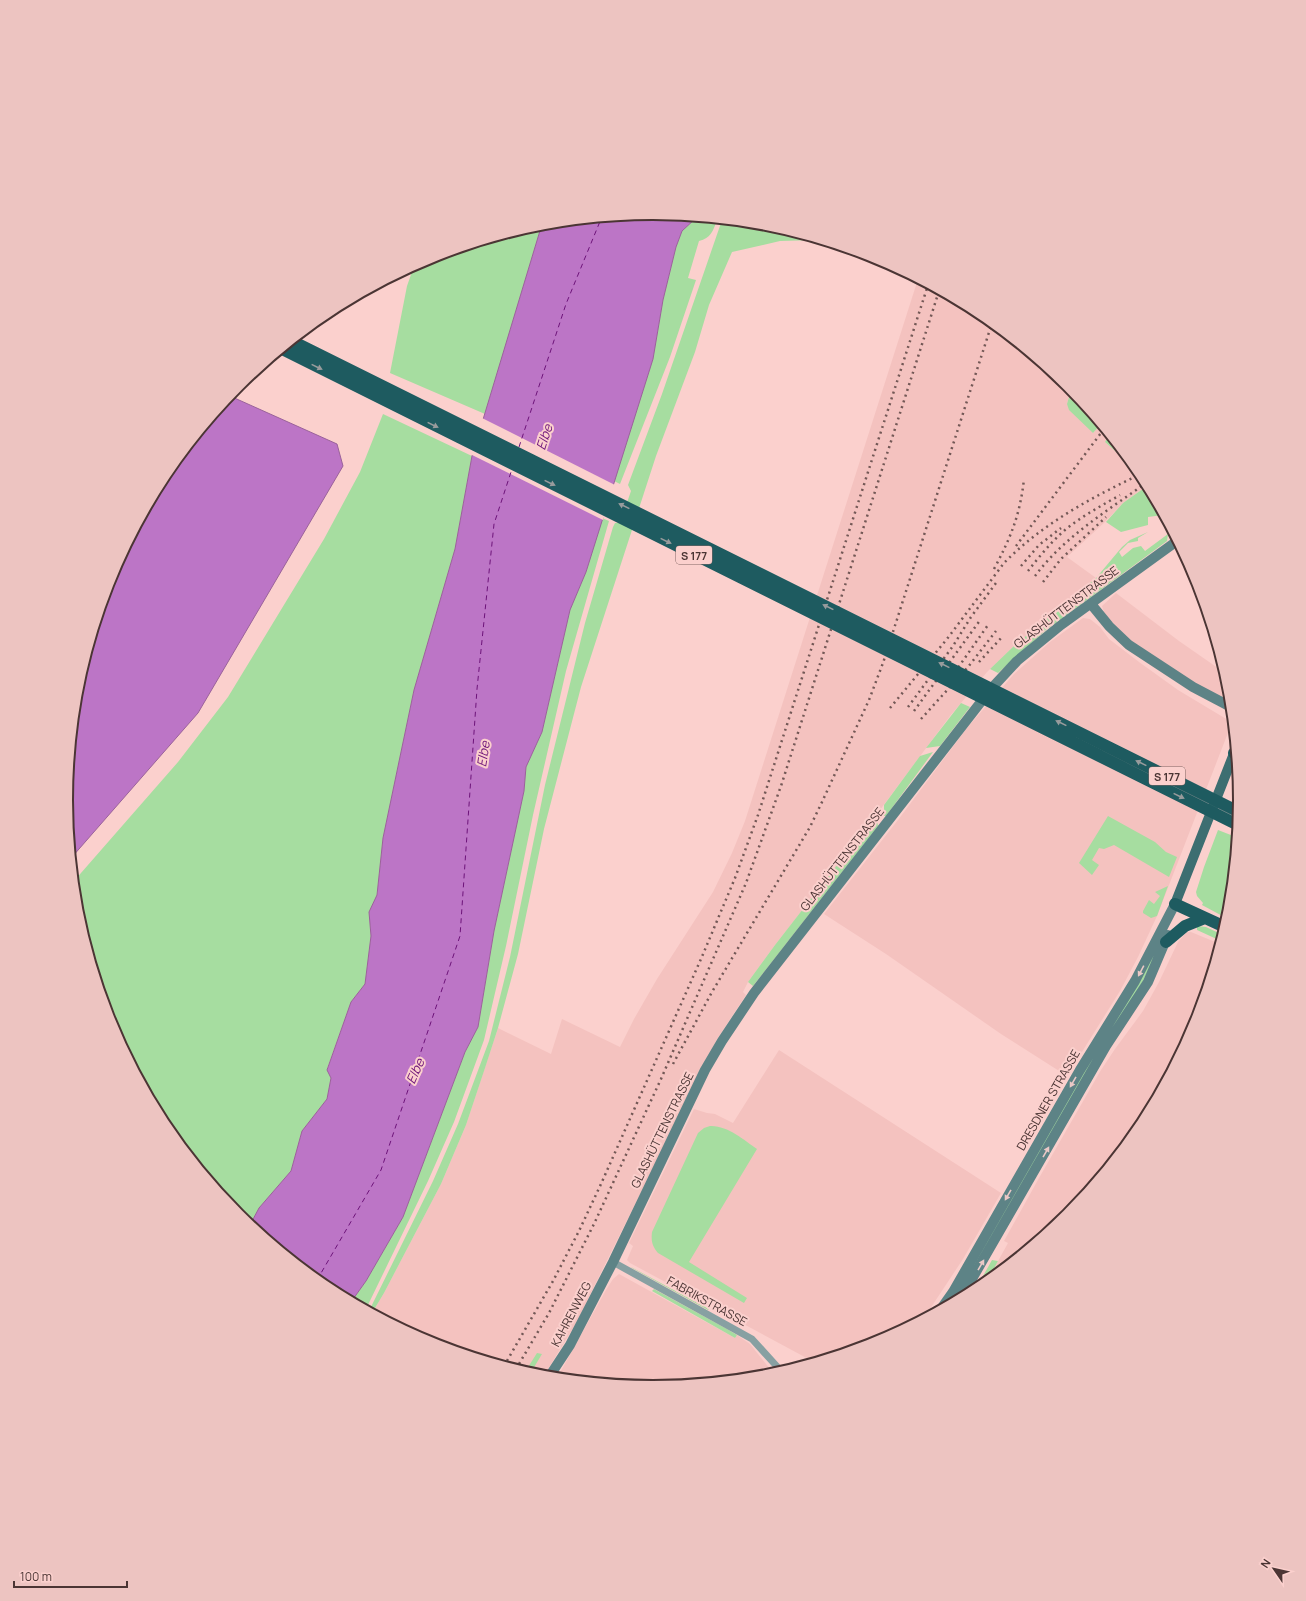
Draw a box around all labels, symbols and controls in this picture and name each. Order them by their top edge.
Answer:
one-way arrow [311,364,323,370]
water label: Elbe [531,421,557,452]
one-way arrow [427,422,439,428]
one-way arrow [544,480,555,486]
one-way arrow [618,503,629,509]
one-way arrow [660,538,672,544]
road number: S 177 [676,546,712,564]
street label: GLASHÜTTENSTRASSE [1010,562,1122,652]
one-way arrow [822,604,834,610]
one-way arrow [939,662,950,668]
one-way arrow [1055,720,1067,726]
water label: Elbe [472,739,494,768]
one-way arrow [1136,760,1147,766]
road number: S 177 [1149,767,1185,785]
one-way arrow [1173,793,1185,799]
street label: GLASHÜTTENSTRASSE [796,803,888,914]
one-way arrow [1137,966,1144,977]
street label: DRESDNER STRASSE [1012,1046,1084,1154]
water label: Elbe [402,1054,429,1086]
street label: GLASHÜTTENSTRASSE [626,1069,698,1191]
one-way arrow [1069,1076,1076,1088]
one-way arrow [1042,1146,1049,1158]
one-way arrow [1005,1189,1012,1201]
one-way arrow [978,1259,985,1271]
street label: FABRIKSTRASSE [664,1272,750,1330]
street label: KAHRENWEG [547,1278,596,1350]
north arrow [1254,1549,1294,1589]
text: N [1257,1556,1274,1571]
scale bar [14,1563,127,1589]
text: 100 m [20,1568,52,1585]

